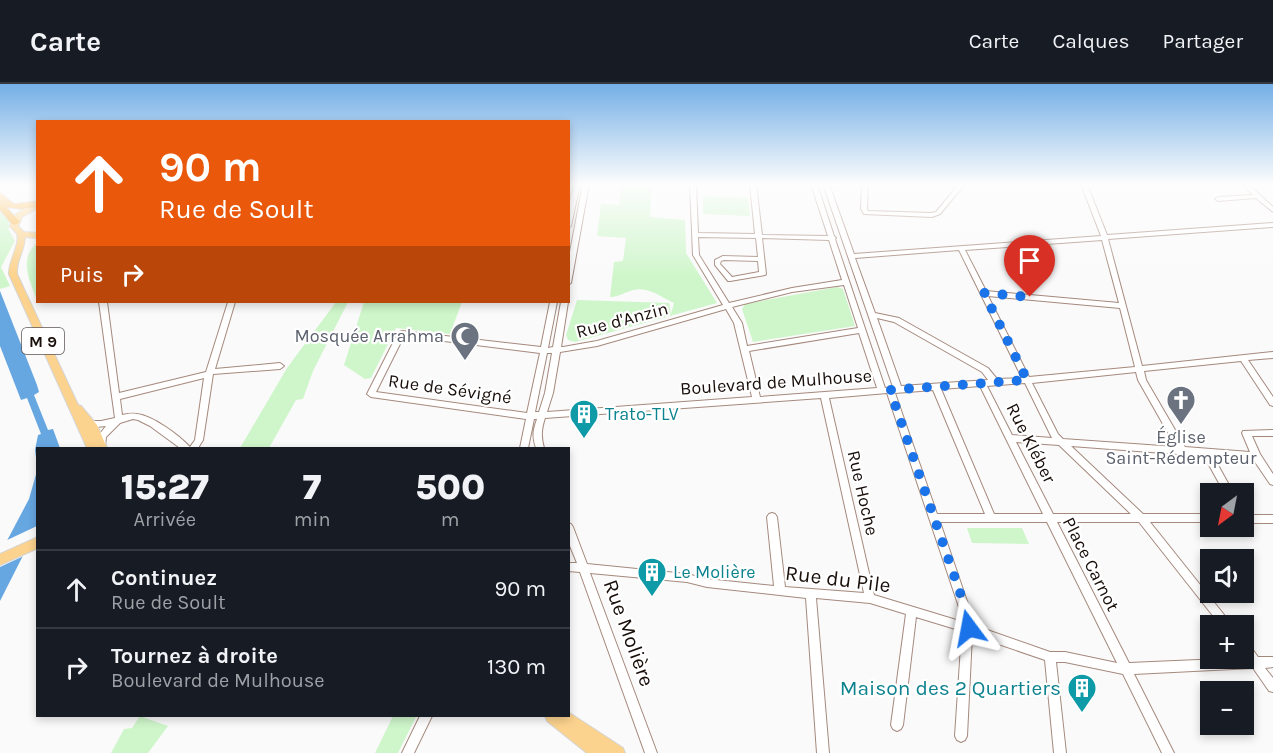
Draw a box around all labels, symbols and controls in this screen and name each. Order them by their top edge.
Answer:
text: Carte [30,25,101,58]
text: Carte [969,29,1019,53]
text: Calques [1052,29,1130,53]
text: Partager [1163,29,1243,53]
text: 90 m [159,142,262,192]
icon: ahead [60,144,138,222]
text: Rue de Soult [159,193,314,225]
pin [1004,235,1055,297]
icon: arrive [1013,244,1046,277]
icon: right [116,258,149,291]
text: Puis [60,262,104,288]
street label: Rue d'Anzin [573,297,671,343]
mosque icon: Mosquée Arrahma [449,320,481,362]
place label: Mosquée Arrahma [294,325,444,347]
road number: M 9 [22,328,64,354]
street label: Boulevard de Mulhouse [679,364,873,400]
street label: Rue de Sévigné [387,369,513,409]
church icon: Église Saint-Rédempteur [1165,384,1197,426]
building icon: Trato-TLV [568,398,600,440]
street label: Rue Kléber [1001,399,1061,487]
place label: Trato-TLV [605,403,679,425]
place label: Église Saint-Rédempteur [1105,425,1257,469]
street label: Rue Hoche [843,448,883,538]
text: 15:27 [121,466,209,508]
text: 7 [303,466,322,508]
text: 500 [415,466,485,508]
north arrow [1200,483,1254,537]
map controls [1200,483,1254,735]
text: Arrivée [134,508,196,531]
text: min [294,508,330,531]
text: m [441,508,460,531]
street label: Place Carnot [1058,513,1124,615]
button: sound [1200,549,1254,603]
building icon: Le Molière [636,556,668,598]
place label: Le Molière [673,561,755,583]
street label: Rue du Pile [784,561,892,597]
text: Continuez [111,565,217,591]
icon: ahead [60,573,93,606]
text: 90 m [494,576,546,602]
street label: Rue Molière [599,576,659,690]
text: Rue de Soult [111,591,226,614]
position arrow [937,596,1001,660]
button: + [1200,615,1254,669]
text: Tournez à droite [111,643,278,669]
icon: right [60,651,93,684]
text: 130 m [487,654,546,680]
text: Boulevard de Mulhouse [111,669,325,692]
building icon: Maison des 2 Quartiers [1066,672,1098,714]
place label: Maison des 2 Quartiers [840,676,1061,700]
button: − [1200,681,1254,735]

